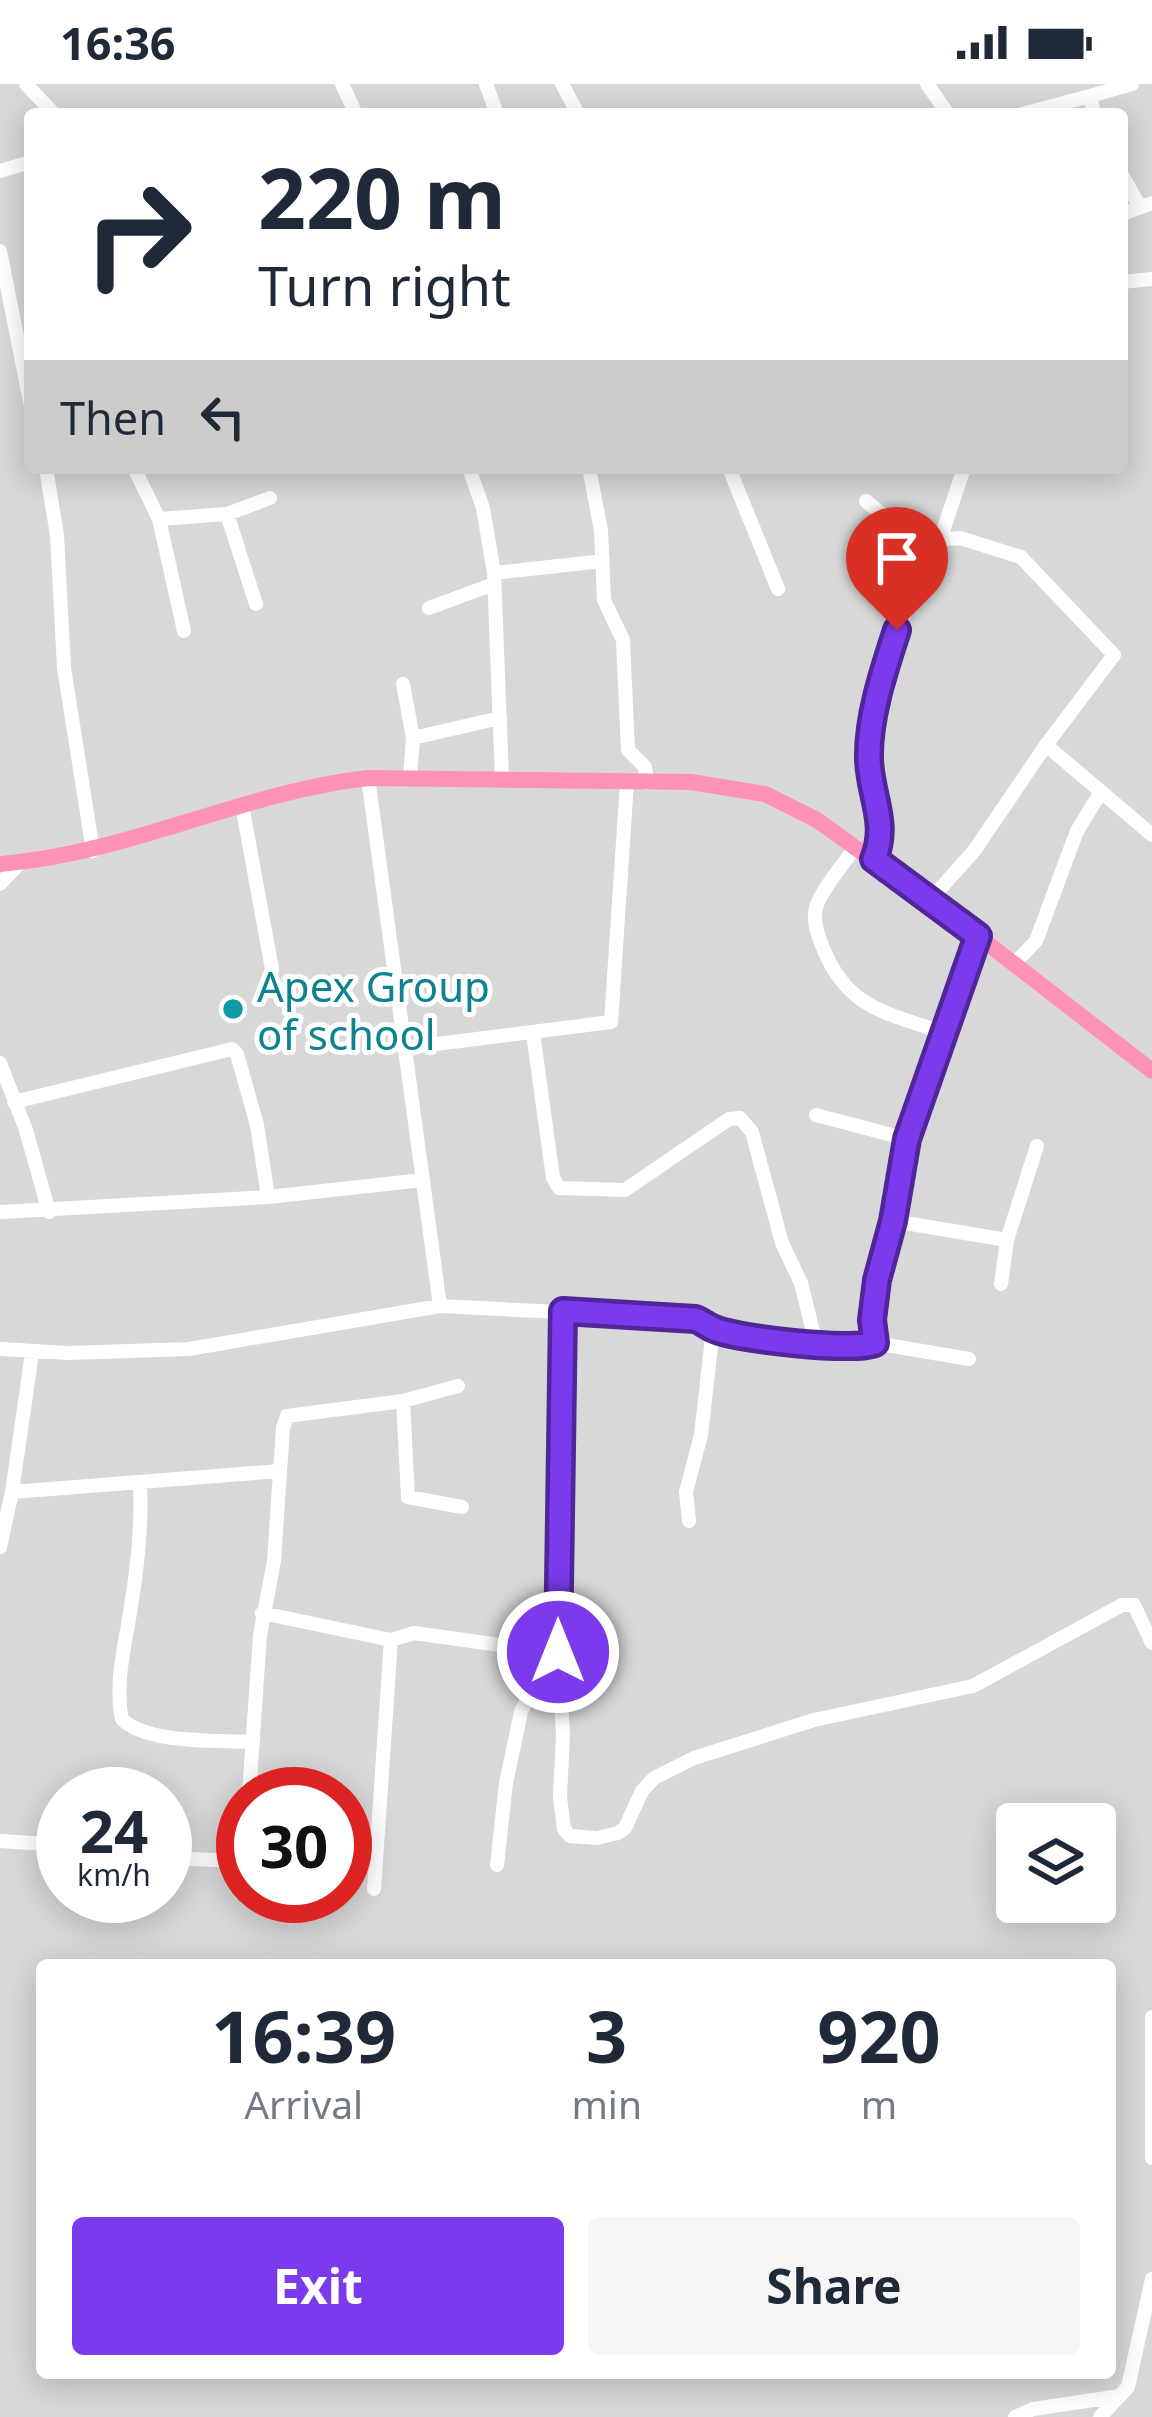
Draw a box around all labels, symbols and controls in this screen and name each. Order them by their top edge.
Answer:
text: 16:36 [60,12,176,73]
text: 220 m [258,139,506,254]
icon: right [60,156,216,312]
text: Turn right [258,248,511,322]
icon: left [190,384,256,450]
text: Then [60,387,166,448]
pin [846,507,948,630]
icon: arrive [864,525,930,591]
place label: Apex Group of school [257,957,490,1062]
marker: Apex Group of school [220,996,246,1022]
position arrow [495,1589,621,1715]
speed limit sign: 30 [216,1767,372,1923]
text: 24 [80,1789,148,1871]
map controls [996,1803,1116,1923]
button: layers [996,1803,1116,1923]
text: km/h [77,1854,151,1895]
text: 16:39 [211,1986,396,2084]
text: 3 [586,1986,627,2084]
text: 920 [817,1986,941,2084]
text: Arrival [244,2077,363,2130]
text: min [571,2077,642,2130]
text: m [861,2077,897,2130]
button: Exit [72,2217,564,2355]
button: Share [588,2217,1080,2355]

